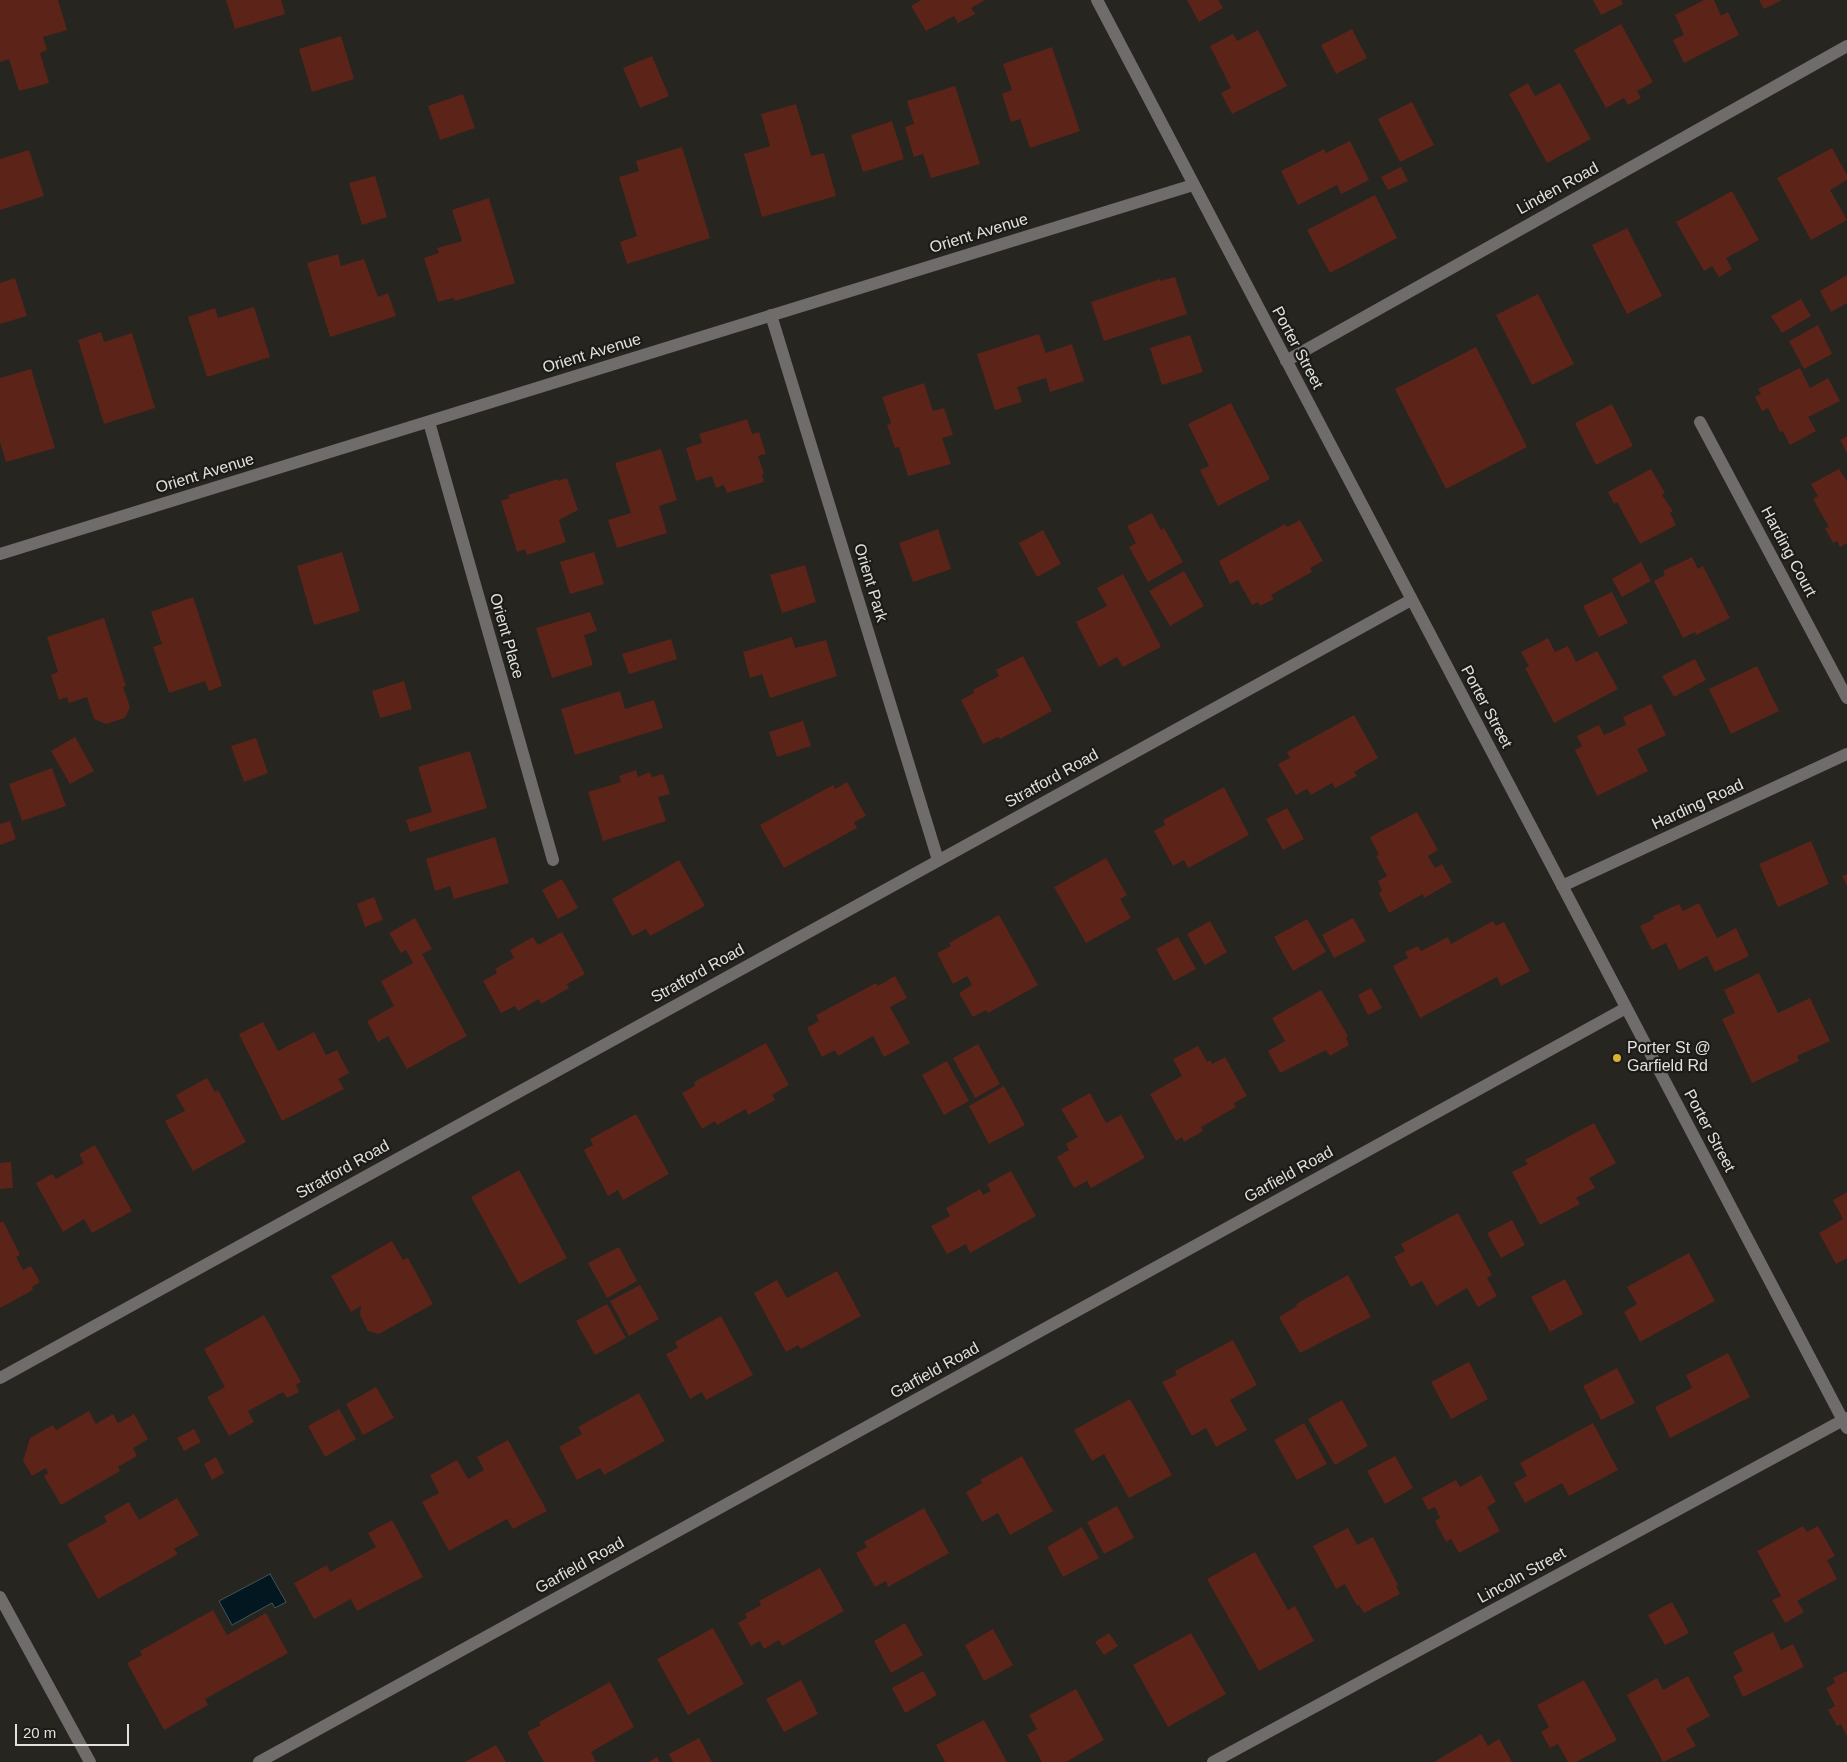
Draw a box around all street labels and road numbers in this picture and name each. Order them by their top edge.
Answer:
street label: Linden Road [1514,159,1602,219]
street label: Orient Avenue [927,210,1031,258]
street label: Porter Street [1267,303,1327,393]
street label: Orient Avenue [540,330,644,378]
street label: Orient Avenue [153,450,257,498]
street label: Harding Court [1756,504,1820,600]
street label: Orient Park [849,542,891,624]
street label: Orient Place [485,591,527,681]
street label: Porter Street [1456,662,1516,752]
street label: Stratford Road [1002,745,1102,813]
street label: Harding Road [1649,775,1747,835]
street label: Stratford Road [648,940,748,1008]
street label: Porter Street [1679,1086,1739,1176]
street label: Stratford Road [293,1136,393,1204]
street label: Garfield Road [1241,1143,1337,1207]
street label: Garfield Road [887,1339,983,1403]
street label: Garfield Road [532,1534,628,1598]
street label: Lincoln Street [1475,1544,1569,1608]

